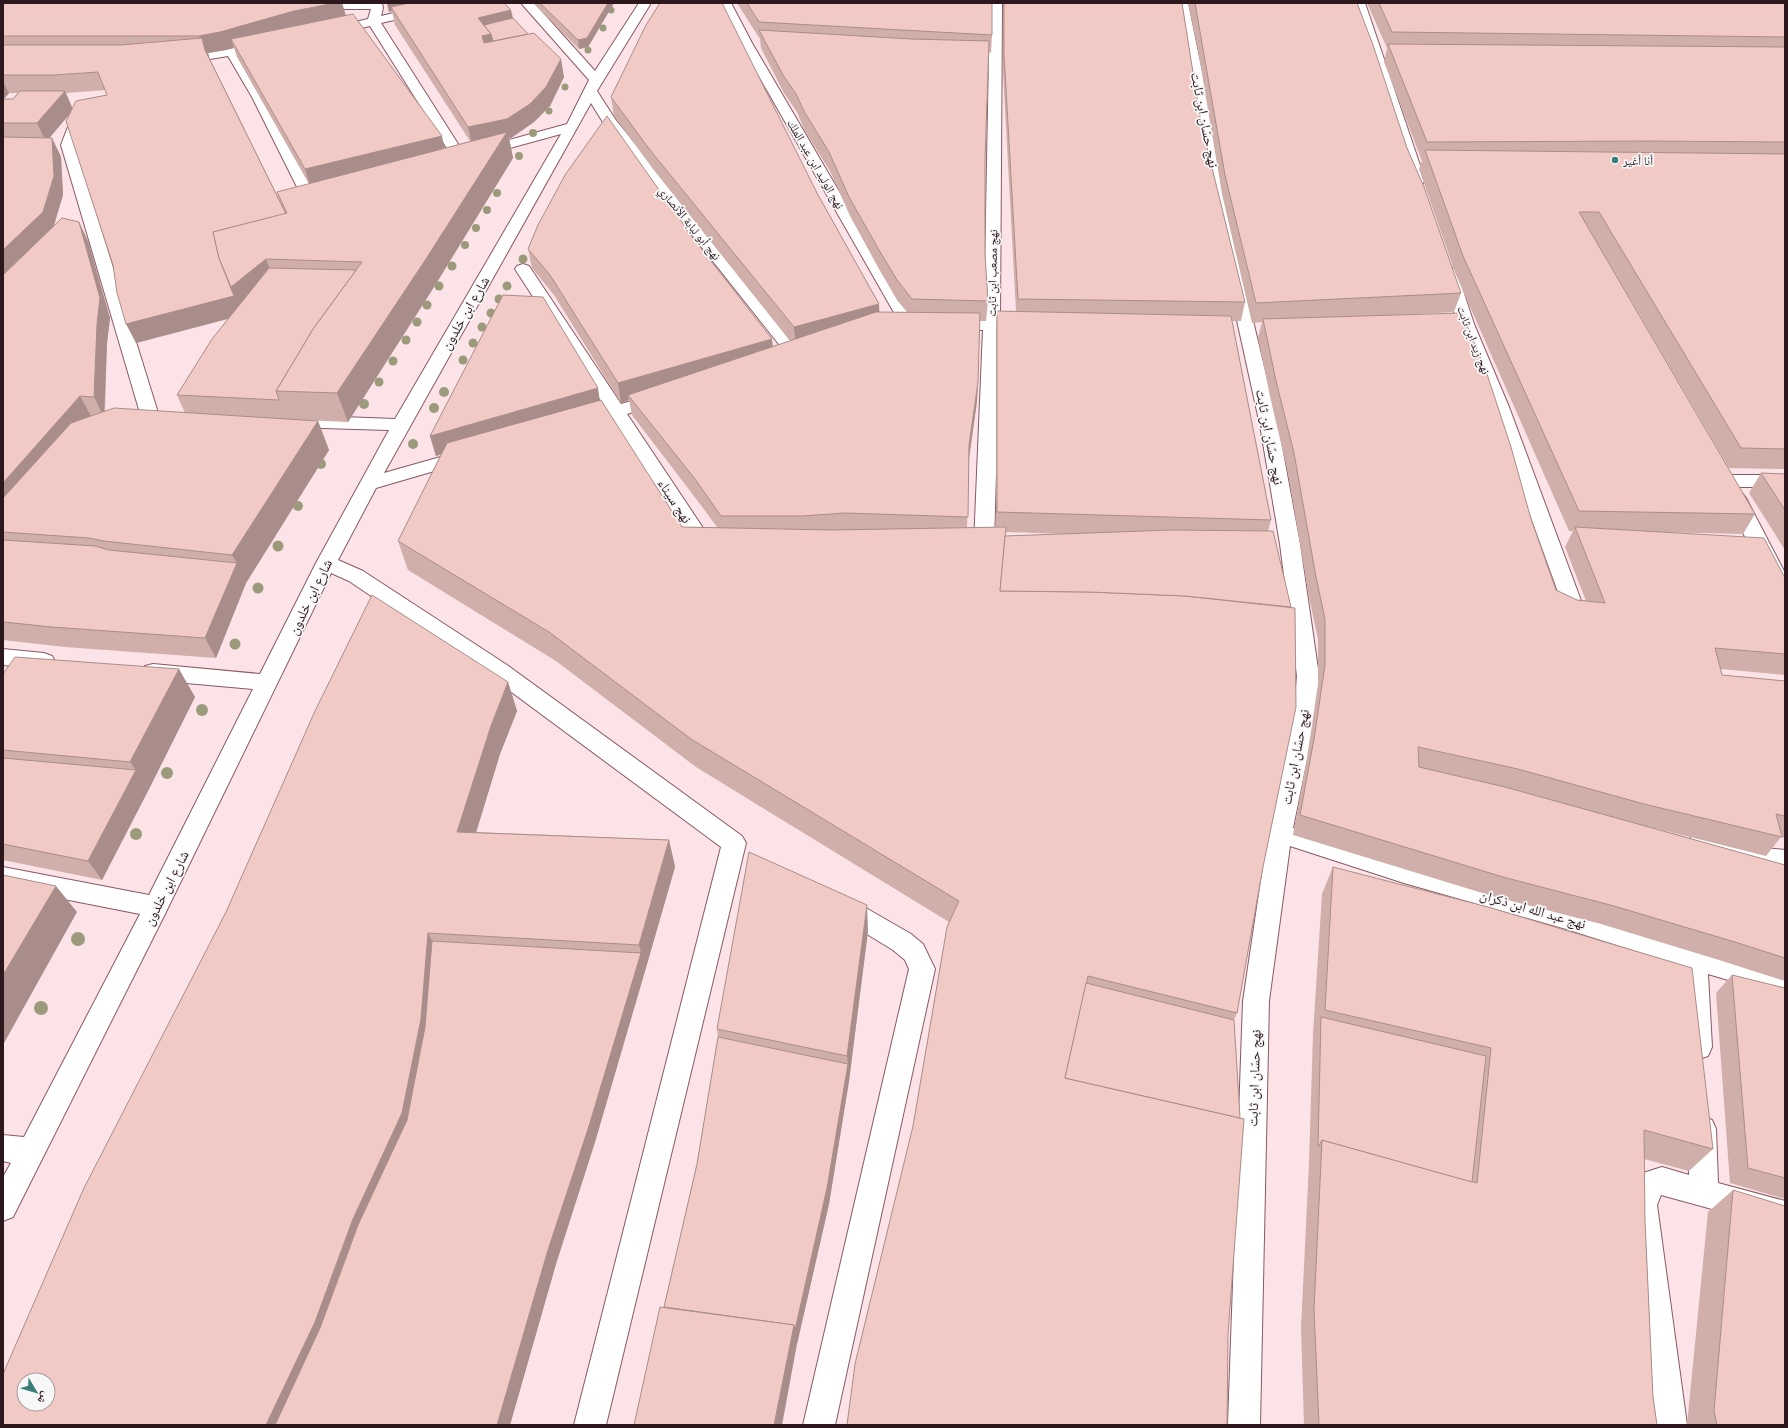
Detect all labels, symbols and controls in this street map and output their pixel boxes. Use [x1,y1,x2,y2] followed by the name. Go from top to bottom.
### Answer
[1186,71,1222,170] street label: نهج حسّان ابن ثابت
[784,117,847,212] street label: نهج الوليد ابن عبد الملك
[1622,154,1653,168] place label: أنا أغير
[1610,155,1620,165] marker: أنا أغير
[653,184,724,265] street label: نهج أبو لبابة الأنصاري
[985,229,1001,317] street label: نهج مصعب ابن ثابت
[438,273,494,354] street label: شارع ابن خلدون
[1454,304,1493,376] street label: نهج زيد ابن ثابت
[1251,388,1287,487] street label: نهج حسّان ابن ثابت
[653,476,695,527] street label: نهج سيناء
[285,557,337,638] street label: شارع ابن خلدون
[1278,708,1314,807] street label: نهج حسّان ابن ثابت
[140,848,194,929] street label: شارع ابن خلدون
[1478,886,1588,934] street label: نهج عبد الله ابن ذكران
[1244,1029,1266,1127] street label: نهج حسّان ابن ثابت
[16,1372,56,1412] north arrow
[34,1389,52,1407] text: ش

